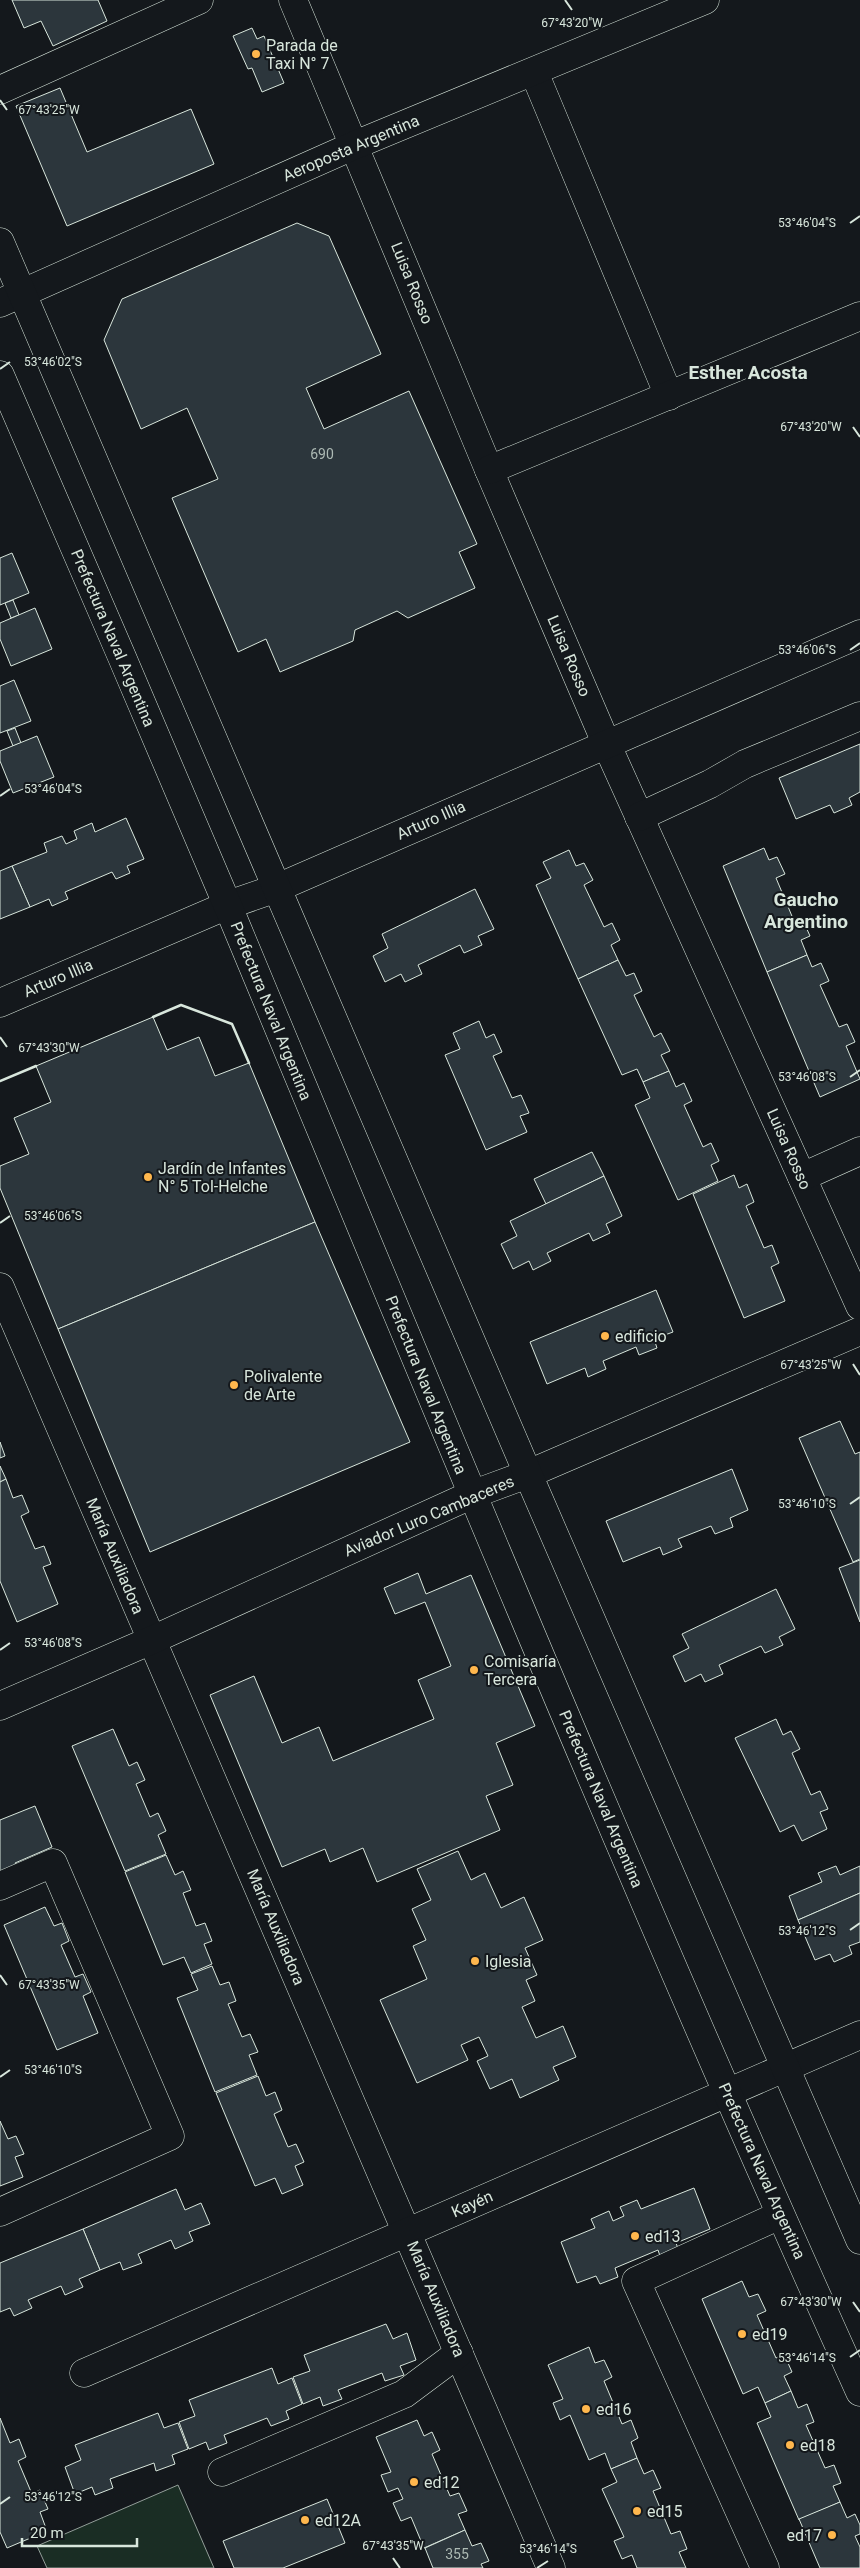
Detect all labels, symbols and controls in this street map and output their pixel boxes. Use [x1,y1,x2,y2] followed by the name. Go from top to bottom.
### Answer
[541,16,603,30] text: 67°43'20"W
[266,36,338,73] place label: Parada de Taxi N° 7
[250,48,262,60] marker: Parada de Taxi N° 7
[18,103,80,117] text: 67°43'25"W
[280,111,422,185] street label: Aeroposta Argentina
[778,216,836,230] text: 53°46'04"S
[387,239,437,327] street label: Luisa Rosso
[24,355,82,369] text: 53°46'02"S
[688,361,808,384] district label: Esther Acosta
[780,420,842,434] text: 67°43'20"W
[310,446,334,462] house number: 690
[67,546,159,730] street label: Prefectura Naval Argentina
[543,612,595,700] street label: Luisa Rosso
[778,643,836,657] text: 53°46'06"S
[24,782,82,796] text: 53°46'04"S
[394,796,468,844] street label: Arturo Illia
[764,888,848,933] district label: Gaucho Argentino
[226,919,316,1103] street label: Prefectura Naval Argentina
[21,955,95,1001] street label: Arturo Illia
[18,1041,80,1055] text: 67°43'30"W
[778,1070,836,1084] text: 53°46'08"S
[763,1106,815,1192] street label: Luisa Rosso
[158,1159,286,1196] place label: Jardín de Infantes N° 5 Tol-Helche
[142,1171,154,1183] marker: Jardín de Infantes N° 5 Tol-Helche
[24,1209,82,1223] text: 53°46'06"S
[381,1293,471,1477] street label: Prefectura Naval Argentina
[615,1327,667,1346] place label: edificio
[599,1330,611,1342] marker: edificio
[780,1358,842,1372] text: 67°43'25"W
[244,1367,322,1404] place label: Polivalente de Arte
[228,1379,240,1391] marker: Polivalente de Arte
[341,1471,517,1561] street label: Aviador Luro Cambaceres
[82,1495,148,1617] street label: María Auxiliadora
[778,1497,836,1511] text: 53°46'10"S
[24,1636,82,1650] text: 53°46'08"S
[484,1652,557,1689] place label: Comisaría Tercera
[468,1664,480,1676] marker: Comisaría Tercera
[555,1707,647,1891] street label: Prefectura Naval Argentina
[243,1866,309,1988] street label: María Auxiliadora
[778,1924,836,1938] text: 53°46'12"S
[485,1952,532,1971] place label: Iglesia
[469,1955,481,1967] marker: Iglesia
[18,1978,80,1992] text: 67°43'35"W
[24,2063,82,2077] text: 53°46'10"S
[715,2080,809,2262] street label: Prefectura Naval Argentina
[448,2186,496,2222] street label: Kayén
[645,2227,681,2246] place label: ed13
[629,2230,641,2242] marker: ed13
[403,2238,469,2360] street label: María Auxiliadora
[780,2295,842,2309] text: 67°43'30"W
[752,2325,788,2344] place label: ed19
[736,2328,748,2340] marker: ed19
[778,2351,836,2365] text: 53°46'14"S
[596,2400,632,2419] place label: ed16
[580,2403,592,2415] marker: ed16
[800,2436,836,2455] place label: ed18
[784,2439,796,2451] marker: ed18
[424,2473,460,2492] place label: ed12
[408,2476,420,2488] marker: ed12
[24,2490,82,2504] text: 53°46'12"S
[647,2502,683,2521] place label: ed15
[631,2505,643,2517] marker: ed15
[315,2511,361,2530] place label: ed12A
[299,2514,311,2526] marker: ed12A
[22,2516,138,2548] scale bar
[30,2524,64,2542] text: 20 m
[787,2526,822,2545] place label: ed17
[826,2529,838,2541] marker: ed17
[362,2539,424,2553] text: 67°43'35"W
[519,2542,577,2556] text: 53°46'14"S
[445,2546,469,2562] house number: 355

